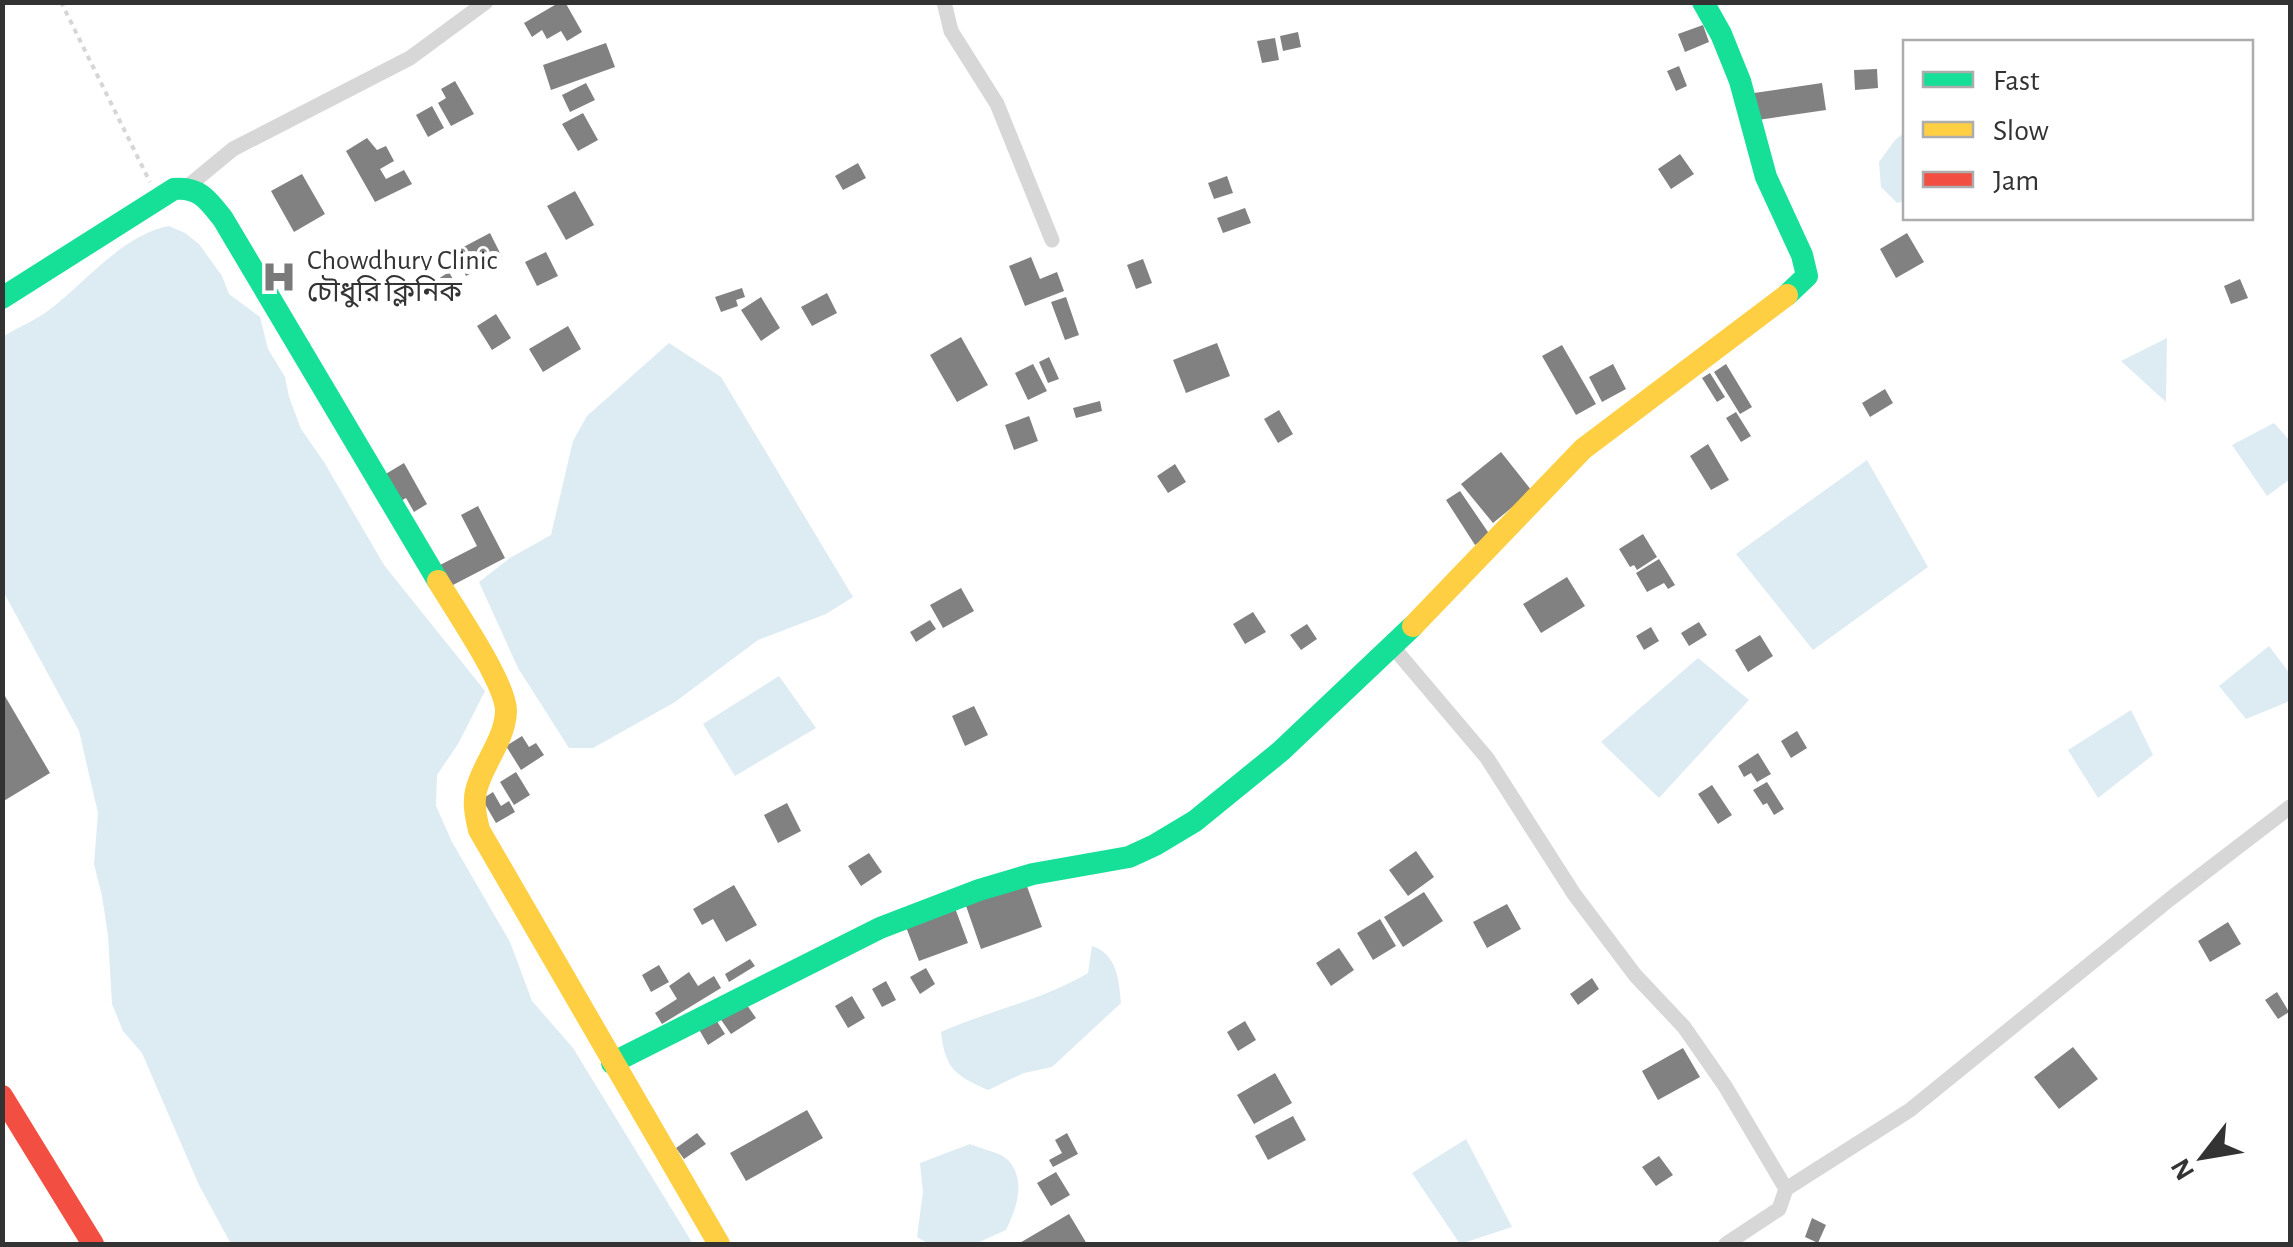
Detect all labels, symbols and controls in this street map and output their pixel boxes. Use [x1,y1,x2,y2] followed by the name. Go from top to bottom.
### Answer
[1903,40,2253,220] legend
[1993,66,2040,96] text: Fast
[1993,116,2049,146] text: Slow
[1993,166,2039,196] text: Jam
[307,247,497,308] place label: Chowdhury Clinic চৌধুরি ক্লিনিক
[260,258,298,296] hospital icon: Chowdhury Clinic চৌধুরি ক্লিনিক
[2153,1107,2253,1207] north arrow
[2166,1153,2200,1184] text: N

